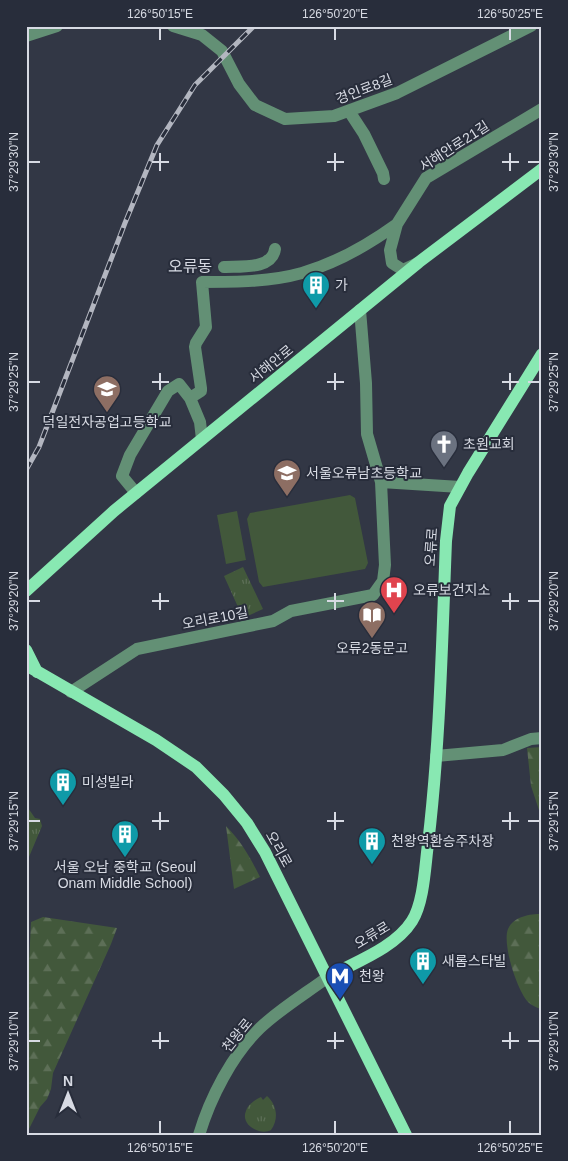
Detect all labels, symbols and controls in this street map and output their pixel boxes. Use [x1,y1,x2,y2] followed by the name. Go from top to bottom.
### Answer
[127,7,193,21] text: 126°50'15"E
[302,7,368,21] text: 126°50'20"E
[477,7,543,21] text: 126°50'25"E
[333,71,395,107] street label: 경인로8길
[416,118,492,174] street label: 서해안로21길
[7,132,21,192] text: 37°29'30"N
[547,132,561,192] text: 37°29'30"N
[168,258,212,275] district label: 오류동
[301,270,331,309] building icon: 가
[335,277,348,293] place label: 가
[246,341,296,386] street label: 서해안로
[7,352,21,412] text: 37°29'25"N
[547,352,561,412] text: 37°29'25"N
[92,374,122,413] school or university icon: 덕일전자공업고등학교
[43,414,172,430] place label: 덕일전자공업고등학교
[429,429,459,468] church icon: 초원교회
[463,436,515,452] place label: 초원교회
[272,458,302,497] school or university icon: 서울오류남초등학교
[306,465,422,481] place label: 서울오류남초등학교
[422,527,440,567] street label: 오류로
[7,571,21,631] text: 37°29'20"N
[547,571,561,631] text: 37°29'20"N
[379,575,409,614] hospital icon: 오류보건지소
[413,582,490,598] place label: 오류보건지소
[357,600,387,639] library icon: 오류2동문고
[181,604,249,632] street label: 오리로10길
[336,640,408,656] place label: 오류2동문고
[48,767,78,806] building icon: 미성빌라
[82,774,134,790] place label: 미성빌라
[7,791,21,851] text: 37°29'15"N
[547,791,561,851] text: 37°29'15"N
[110,819,140,858] building icon: 서울 오남 중학교 (Seoul Onam Middle School)
[357,826,387,865] building icon: 천왕역환승주차장
[263,828,295,870] street label: 오리로
[391,833,494,849] place label: 천왕역환승주차장
[54,859,196,891] place label: 서울 오남 중학교 (Seoul Onam Middle School)
[351,918,393,952] street label: 오류로
[408,946,438,985] building icon: 새롬스타빌
[442,953,506,969] place label: 새롬스타빌
[325,961,355,1000] metro station icon: 천왕
[359,968,385,984] place label: 천왕
[7,1011,21,1071] text: 37°29'10"N
[547,1011,561,1071] text: 37°29'10"N
[219,1015,255,1055] street label: 천왕로
[42,1068,92,1118] north arrow
[63,1073,73,1089] text: N
[127,1141,193,1155] text: 126°50'15"E
[302,1141,368,1155] text: 126°50'20"E
[477,1141,543,1155] text: 126°50'25"E

